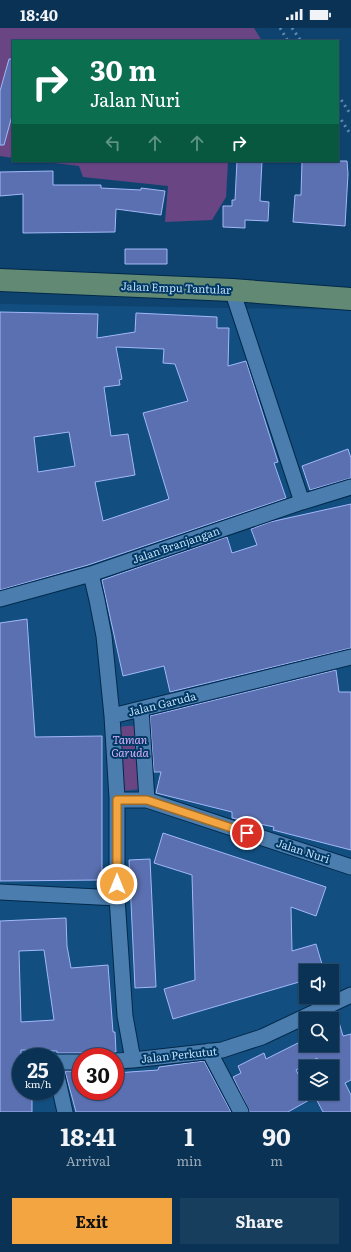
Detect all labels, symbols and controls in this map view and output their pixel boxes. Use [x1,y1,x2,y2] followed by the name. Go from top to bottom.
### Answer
[20,3,58,26] text: 18:40
[90,48,156,90] text: 30 m
[24,56,76,108] icon: right
[90,86,180,113] text: Jalan Nuri
[102,132,124,154] icon: left
[144,132,166,154] icon: ahead
[186,132,208,154] icon: ahead
[228,132,250,154] icon: right
[121,277,232,297] street label: Jalan Empu Tantular
[130,522,222,567] street label: Jalan Branjangan
[126,687,197,719] street label: Jalan Garuda
[111,731,149,760] park label: Taman Garuda
[230,816,264,850] pin
[236,822,258,844] icon: arrive
[275,834,332,866] street label: Jalan Nuri
[96,863,138,905] position arrow
[299,964,339,1100] map controls
[299,964,339,1004] button: sound
[299,1012,339,1052] button: search
[140,1042,218,1066] street label: Jalan Perkutut
[72,1048,124,1100] speed limit sign: 30
[27,1054,49,1084] text: 25
[299,1060,339,1100] button: layers
[25,1076,51,1091] text: km/h
[60,1118,116,1153] text: 18:41
[184,1118,194,1153] text: 1
[262,1118,291,1153] text: 90
[66,1151,110,1170] text: Arrival
[176,1151,202,1170] text: min
[270,1151,283,1170] text: m
[12,1198,172,1244] button: Exit
[180,1198,339,1244] button: Share

